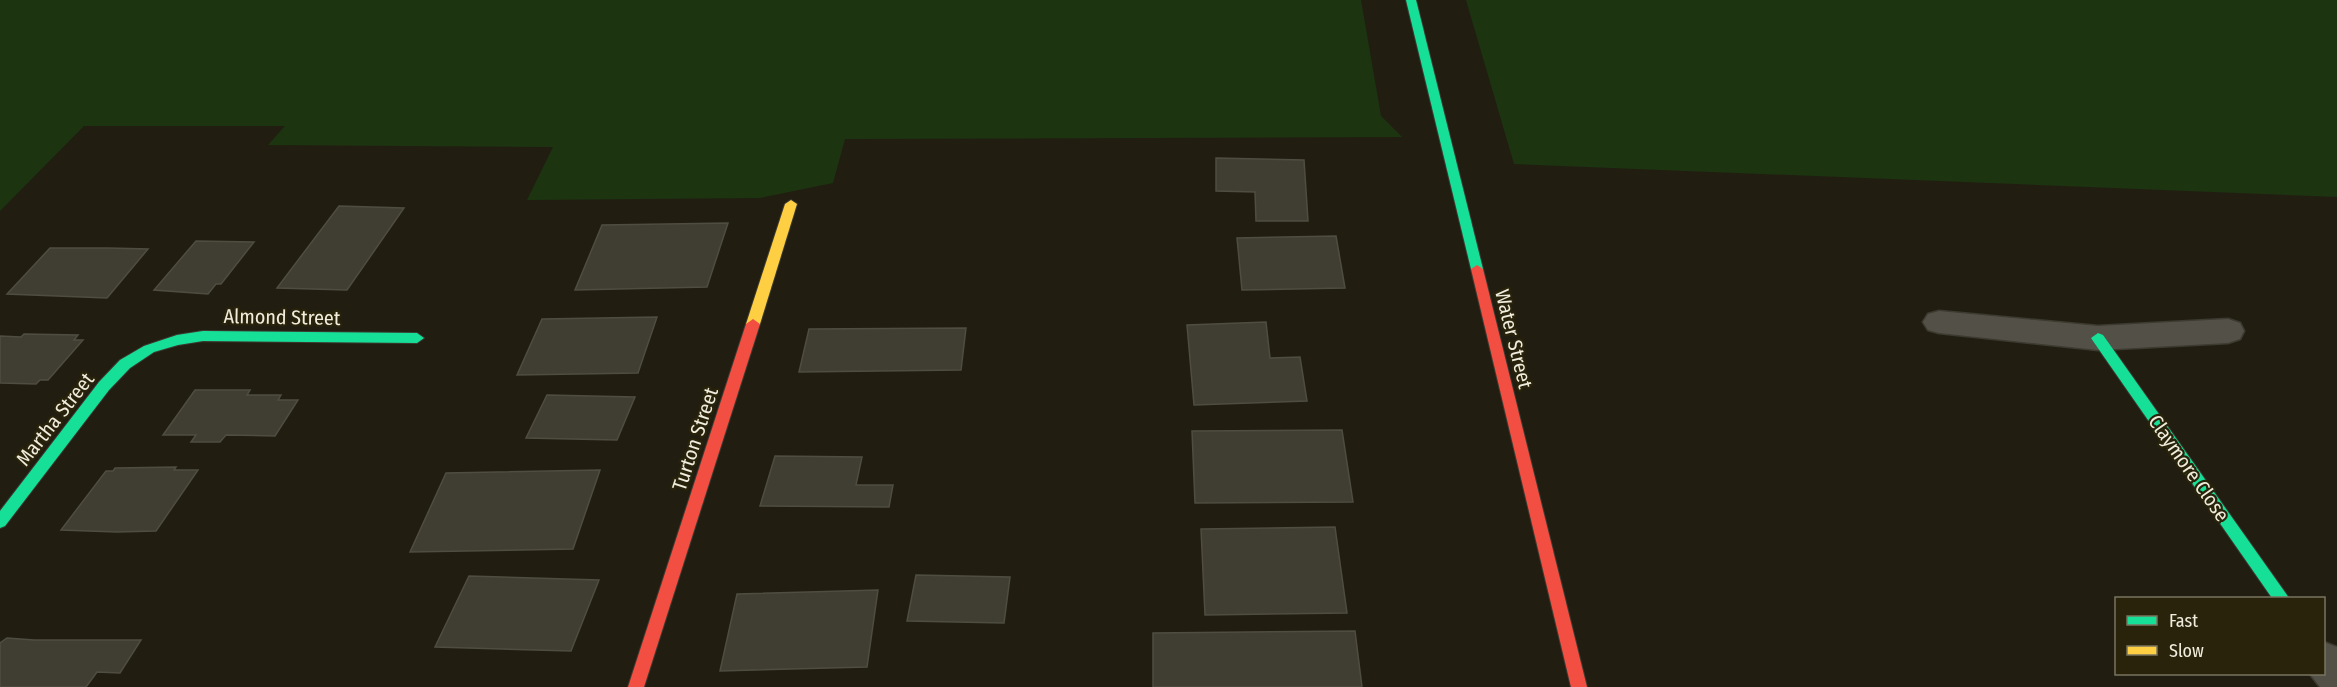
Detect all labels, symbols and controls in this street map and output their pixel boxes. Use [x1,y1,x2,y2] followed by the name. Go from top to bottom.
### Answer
[1490,287,1538,391] street label: Water Street
[223,304,341,330] street label: Almond Street
[11,367,99,470] street label: Martha Street
[667,384,723,494] street label: Turton Street
[2143,410,2235,526] street label: Claymore Close
[2115,597,2325,675] legend
[2169,610,2198,632] text: Fast
[2169,640,2204,662] text: Slow

